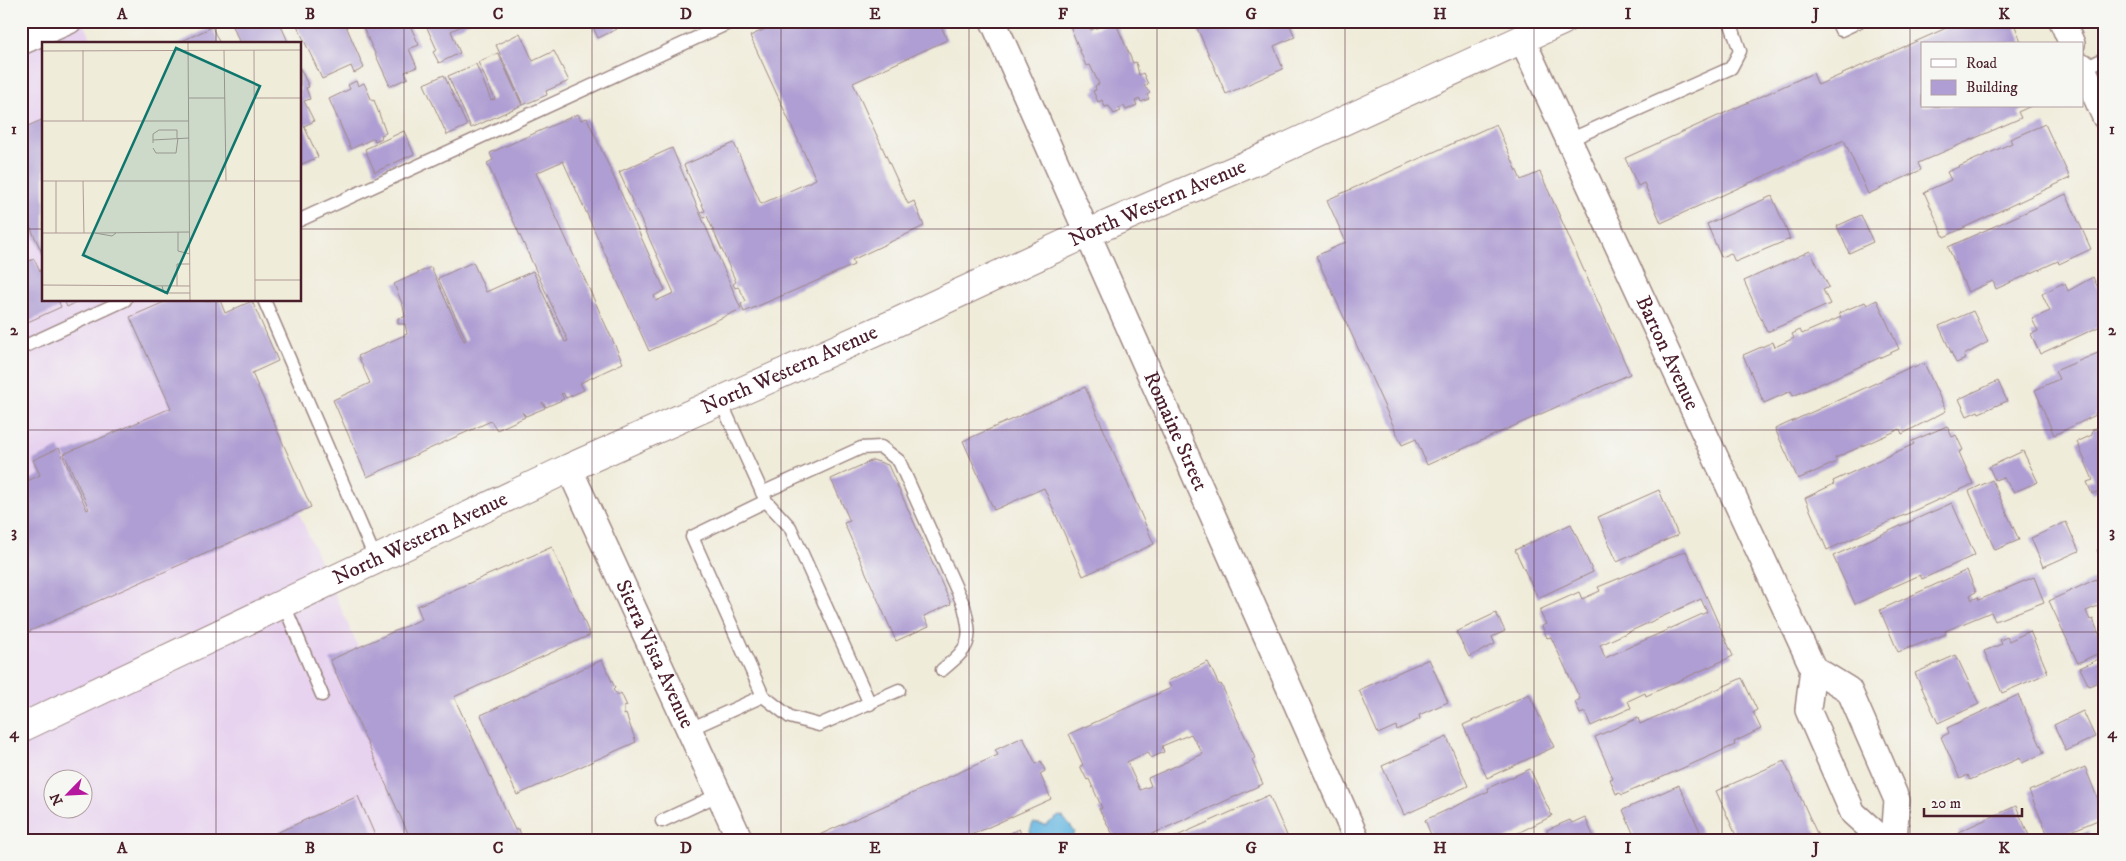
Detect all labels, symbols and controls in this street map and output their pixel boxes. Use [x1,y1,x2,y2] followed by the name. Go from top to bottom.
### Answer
[116,4,128,24] text: A
[305,4,315,24] text: B
[493,4,503,24] text: C
[680,4,692,24] text: D
[869,4,881,24] text: E
[1058,4,1068,24] text: F
[1245,4,1257,24] text: G
[1433,4,1447,24] text: H
[1625,4,1632,24] text: I
[1811,4,1820,24] text: J
[1998,4,2010,24] text: K
[42,42,301,301] inset map
[1921,42,2084,108] legend
[1966,54,1998,73] text: Road
[1966,78,2018,97] text: Building
[11,119,17,139] text: 1
[2109,119,2115,139] text: 1
[1065,154,1250,253] street label: North Western Avenue
[1630,292,1705,415] street label: Barton Avenue
[697,319,882,420] street label: North Western Avenue
[10,320,19,340] text: 2
[2108,320,2117,340] text: 2
[1137,368,1213,495] street label: Romaine Street
[329,486,512,591] street label: North Western Avenue
[11,522,17,542] text: 3
[2109,522,2115,542] text: 3
[609,576,700,733] street label: Sierra Vista Avenue
[8,723,19,743] text: 4
[2106,723,2117,743] text: 4
[42,768,92,818] north arrow
[1924,786,2021,818] scale bar
[46,790,68,808] text: N
[1931,794,1961,813] text: 20 m
[116,838,128,858] text: A
[305,838,315,858] text: B
[493,838,503,858] text: C
[680,838,692,858] text: D
[869,838,881,858] text: E
[1058,838,1068,858] text: F
[1245,838,1257,858] text: G
[1433,838,1447,858] text: H
[1625,838,1632,858] text: I
[1811,838,1820,858] text: J
[1998,838,2010,858] text: K

